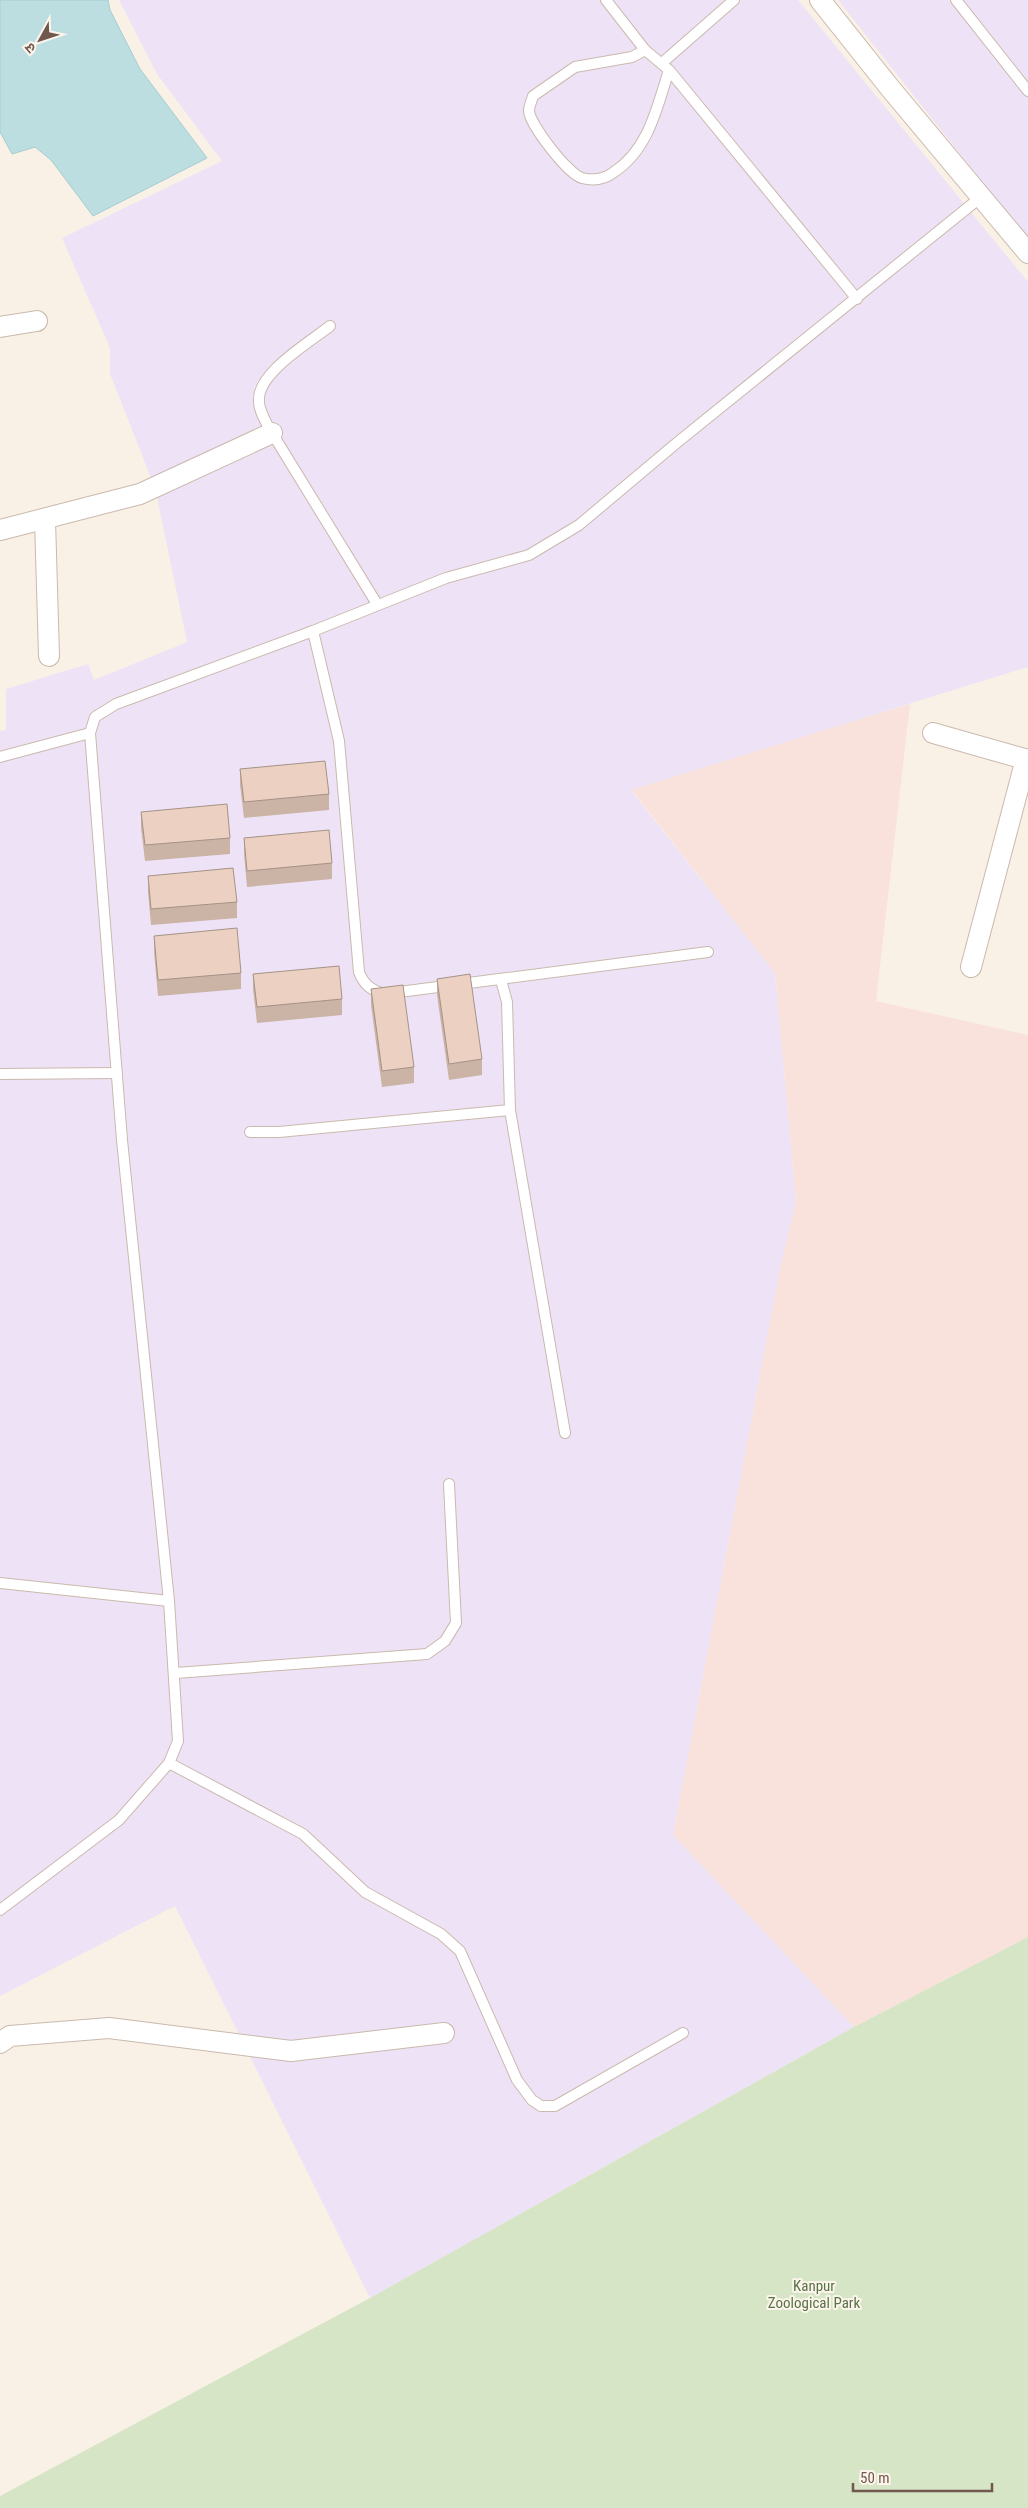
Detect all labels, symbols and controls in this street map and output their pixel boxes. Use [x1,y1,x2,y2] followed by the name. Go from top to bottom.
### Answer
[15,15,65,65] north arrow
[21,39,39,57] text: उ
[768,2277,860,2312] park label: Kanpur Zoological Park
[853,2460,992,2492] scale bar
[860,2469,890,2487] text: 50 m

